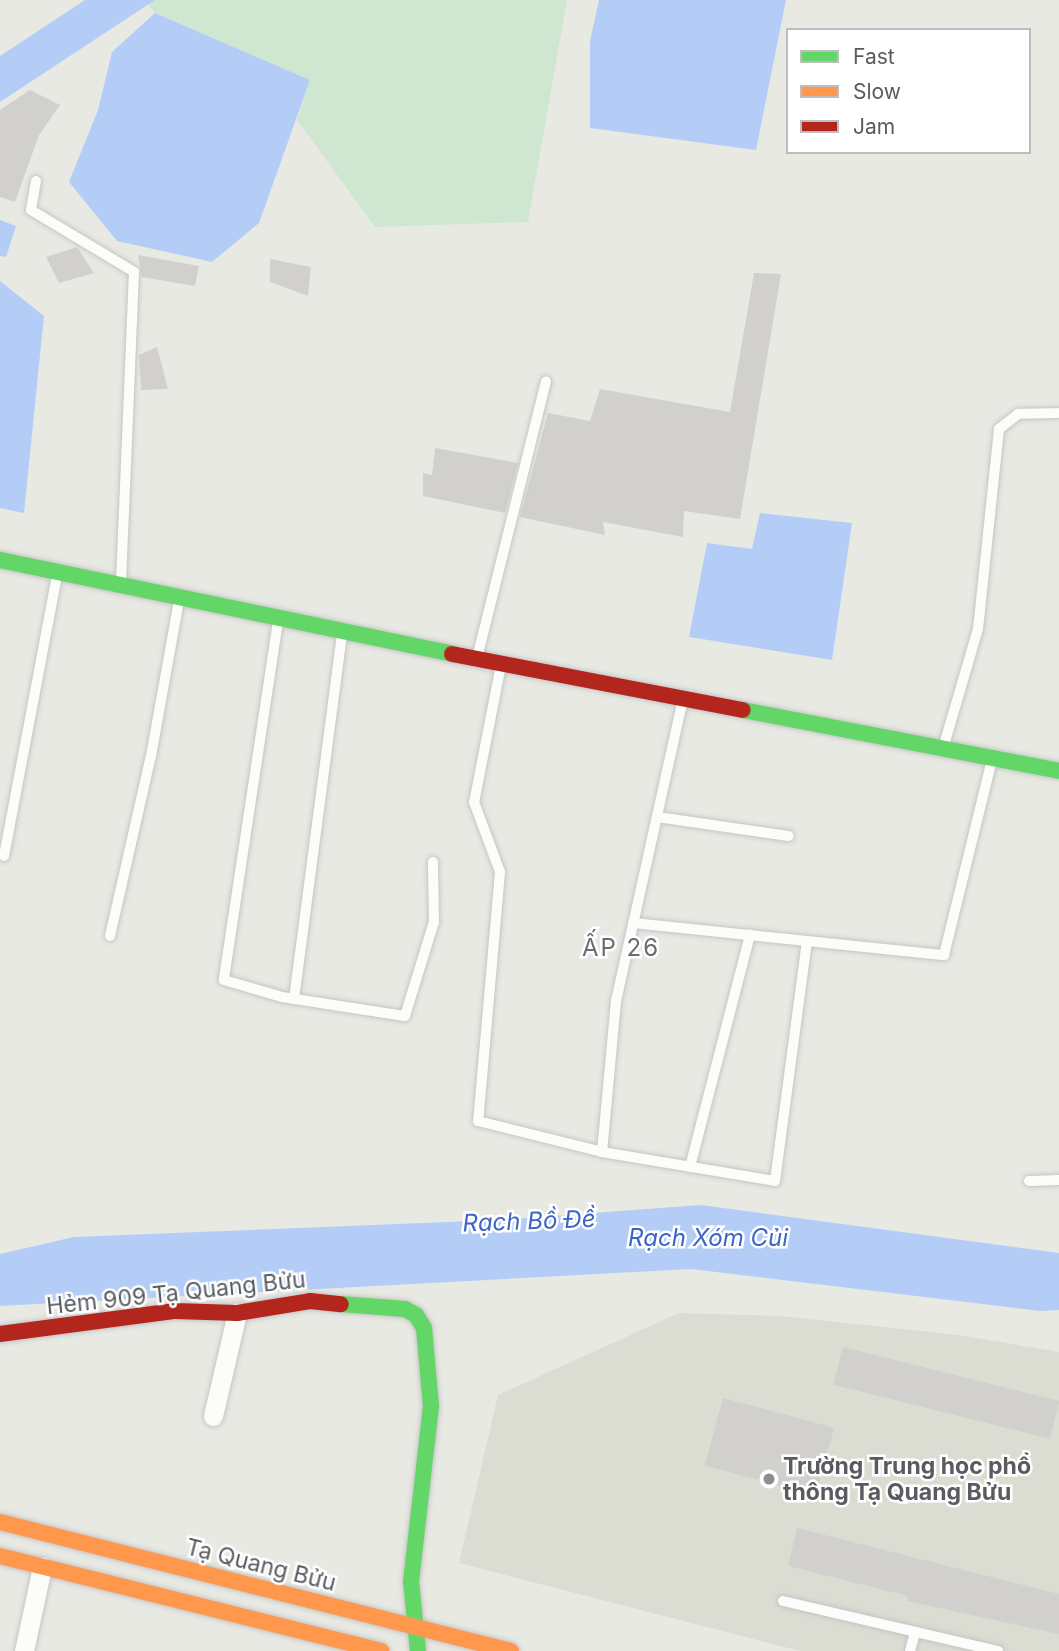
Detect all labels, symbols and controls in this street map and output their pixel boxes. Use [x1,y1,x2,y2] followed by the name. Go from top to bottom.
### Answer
[786,28,1031,154] legend
[853,44,895,69] text: Fast
[853,79,901,104] text: Slow
[853,114,895,139] text: Jam
[583,934,659,962] district label: ẤP 26
[462,1204,596,1238] water label: Rạch Bồ Đề
[628,1224,788,1252] water label: Rạch Xóm Củi
[45,1266,307,1320] street label: Hẻm 909 Tạ Quang Bửu
[783,1452,1031,1506] place label: Trường Trung học phổ thông Tạ Quang Bửu
[761,1471,777,1487] marker: Trường Trung học phổ thông Tạ Quang Bửu
[183,1533,339,1597] street label: Tạ Quang Bửu

